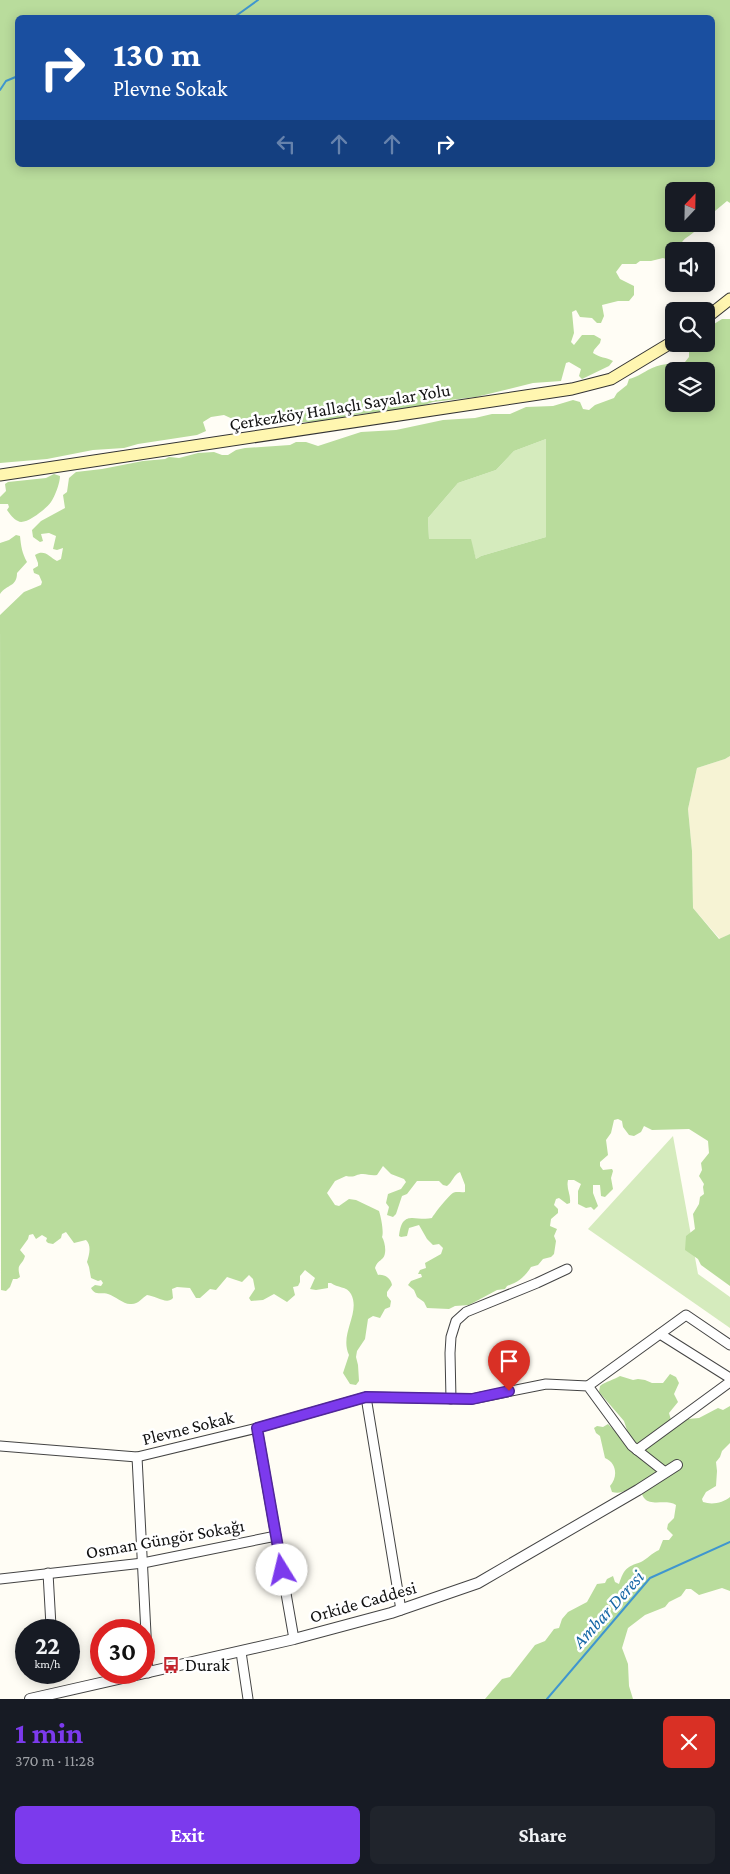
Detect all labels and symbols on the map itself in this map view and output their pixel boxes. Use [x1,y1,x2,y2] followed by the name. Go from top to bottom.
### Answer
[665,182,715,232] north arrow
[228,380,452,434] street label: Çerkezköy Hallaçlı Sayalar Yolu
[488,1340,530,1391] pin
[140,1407,236,1449] street label: Plevne Sokak
[84,1515,246,1563] street label: Osman Güngör Sokağı
[255,1543,307,1595] position arrow
[567,1565,649,1653] water label: Ambar Deresi
[307,1577,419,1627] street label: Orkide Caddesi
[90,1619,155,1684] speed limit sign: 30
[161,1655,181,1675] bus stop icon: Durak
[185,1655,230,1675] place label: Durak

